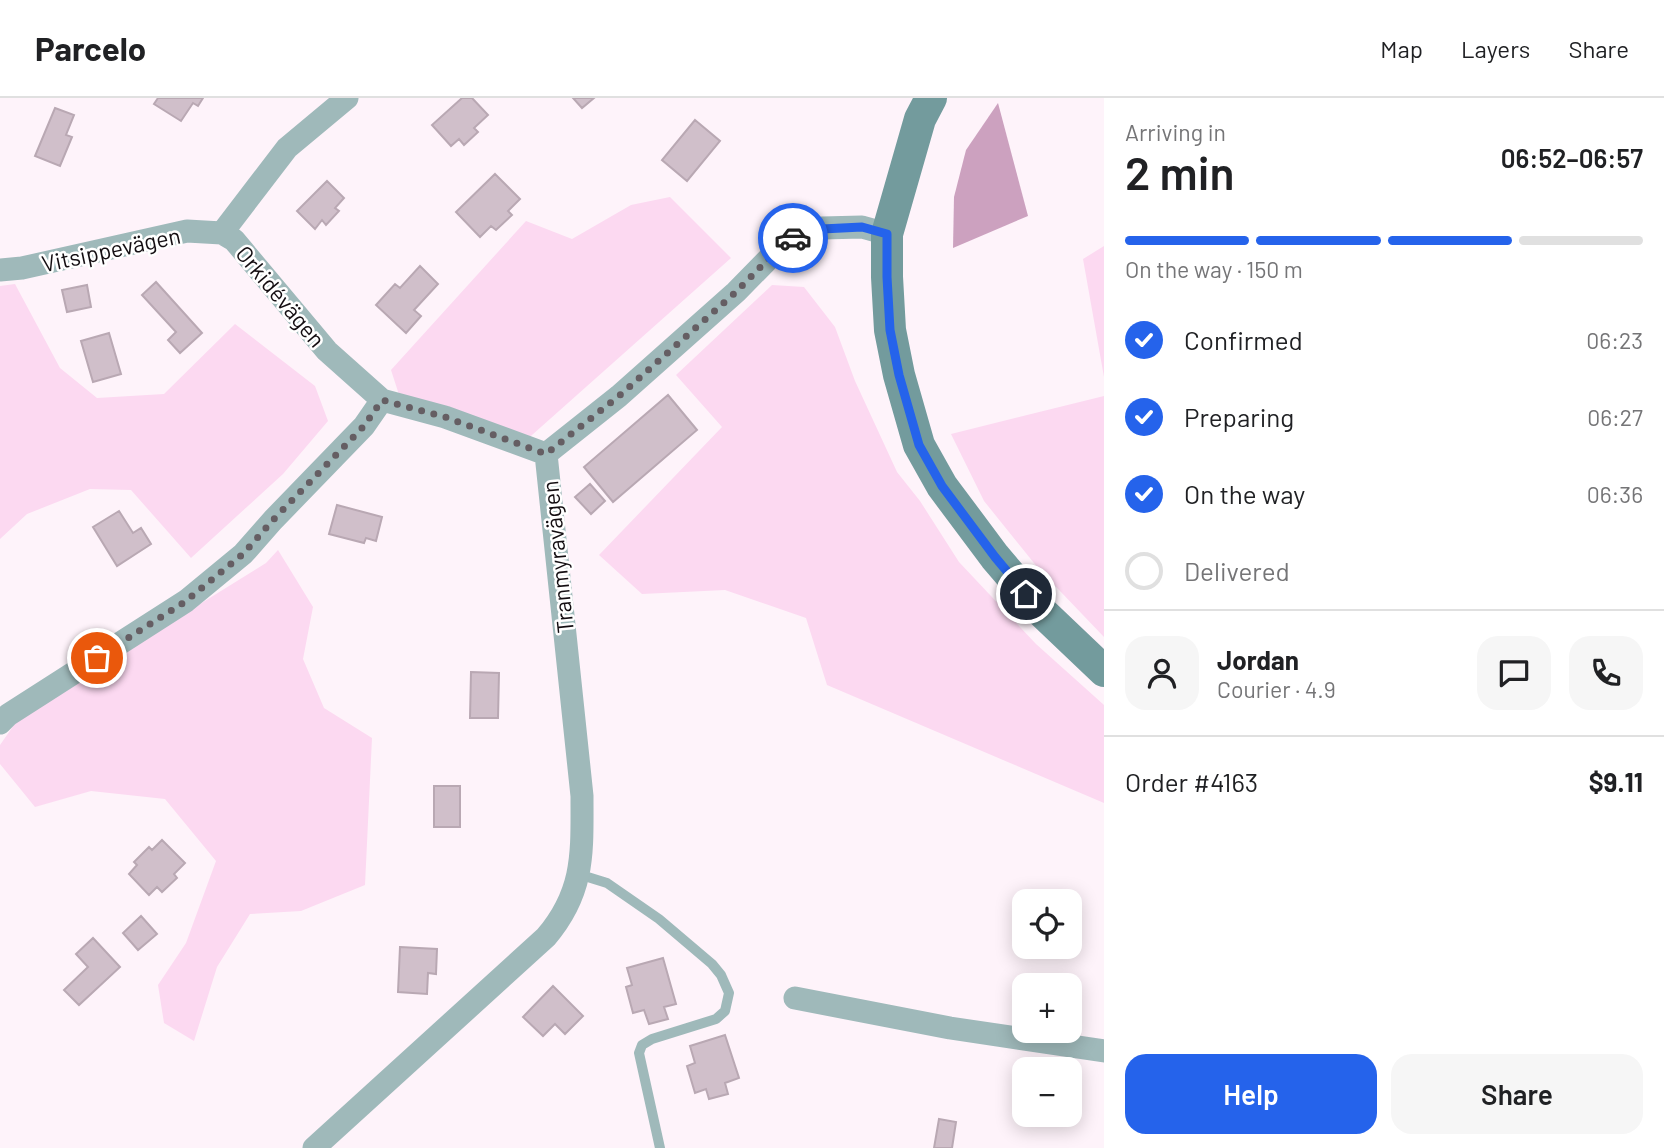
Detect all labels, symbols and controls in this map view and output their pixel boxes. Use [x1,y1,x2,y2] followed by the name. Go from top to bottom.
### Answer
[35,28,146,68] text: Parcelo
[1380,34,1423,63] text: Map
[1461,34,1530,63] text: Layers
[1568,34,1629,63] text: Share
[1125,118,1226,146] text: Arriving in
[1501,142,1643,173] text: 06:52–06:57
[1125,144,1234,199] text: 2 min
[758,203,828,273] courier
[774,219,812,257] icon: car
[39,221,183,277] street label: Vitsippevägen
[230,240,332,352] street label: Orkidévägen
[1125,255,1303,283] text: On the way · 150 m
[1125,321,1163,359] icon: check
[1184,324,1303,355] text: Confirmed
[1586,326,1643,354] text: 06:23
[1125,398,1163,436] icon: check
[1184,401,1294,432] text: Preparing
[1587,403,1643,431] text: 06:27
[1125,475,1163,513] icon: check
[1184,478,1305,509] text: On the way
[535,479,579,635] street label: Tranmyravägen
[1587,480,1643,508] text: 06:36
[1184,555,1290,586] text: Delivered
[996,564,1056,624] pin
[1007,575,1045,613] icon: home
[67,628,127,688] pin
[1125,636,1199,710] button: person
[1477,636,1551,710] button: chat
[1569,636,1643,710] button: phone
[78,639,116,677] icon: bag
[1217,644,1299,675] text: Jordan
[1217,675,1336,703] text: Courier · 4.9
[1125,766,1258,797] text: Order #4163
[1589,766,1643,797] text: $9.11
[1012,889,1082,1127] map controls
[1012,889,1082,959] button: locate
[1012,973,1082,1043] button: +
[1125,1054,1377,1134] button: Help
[1391,1054,1643,1134] button: Share
[1012,1057,1082,1127] button: −

